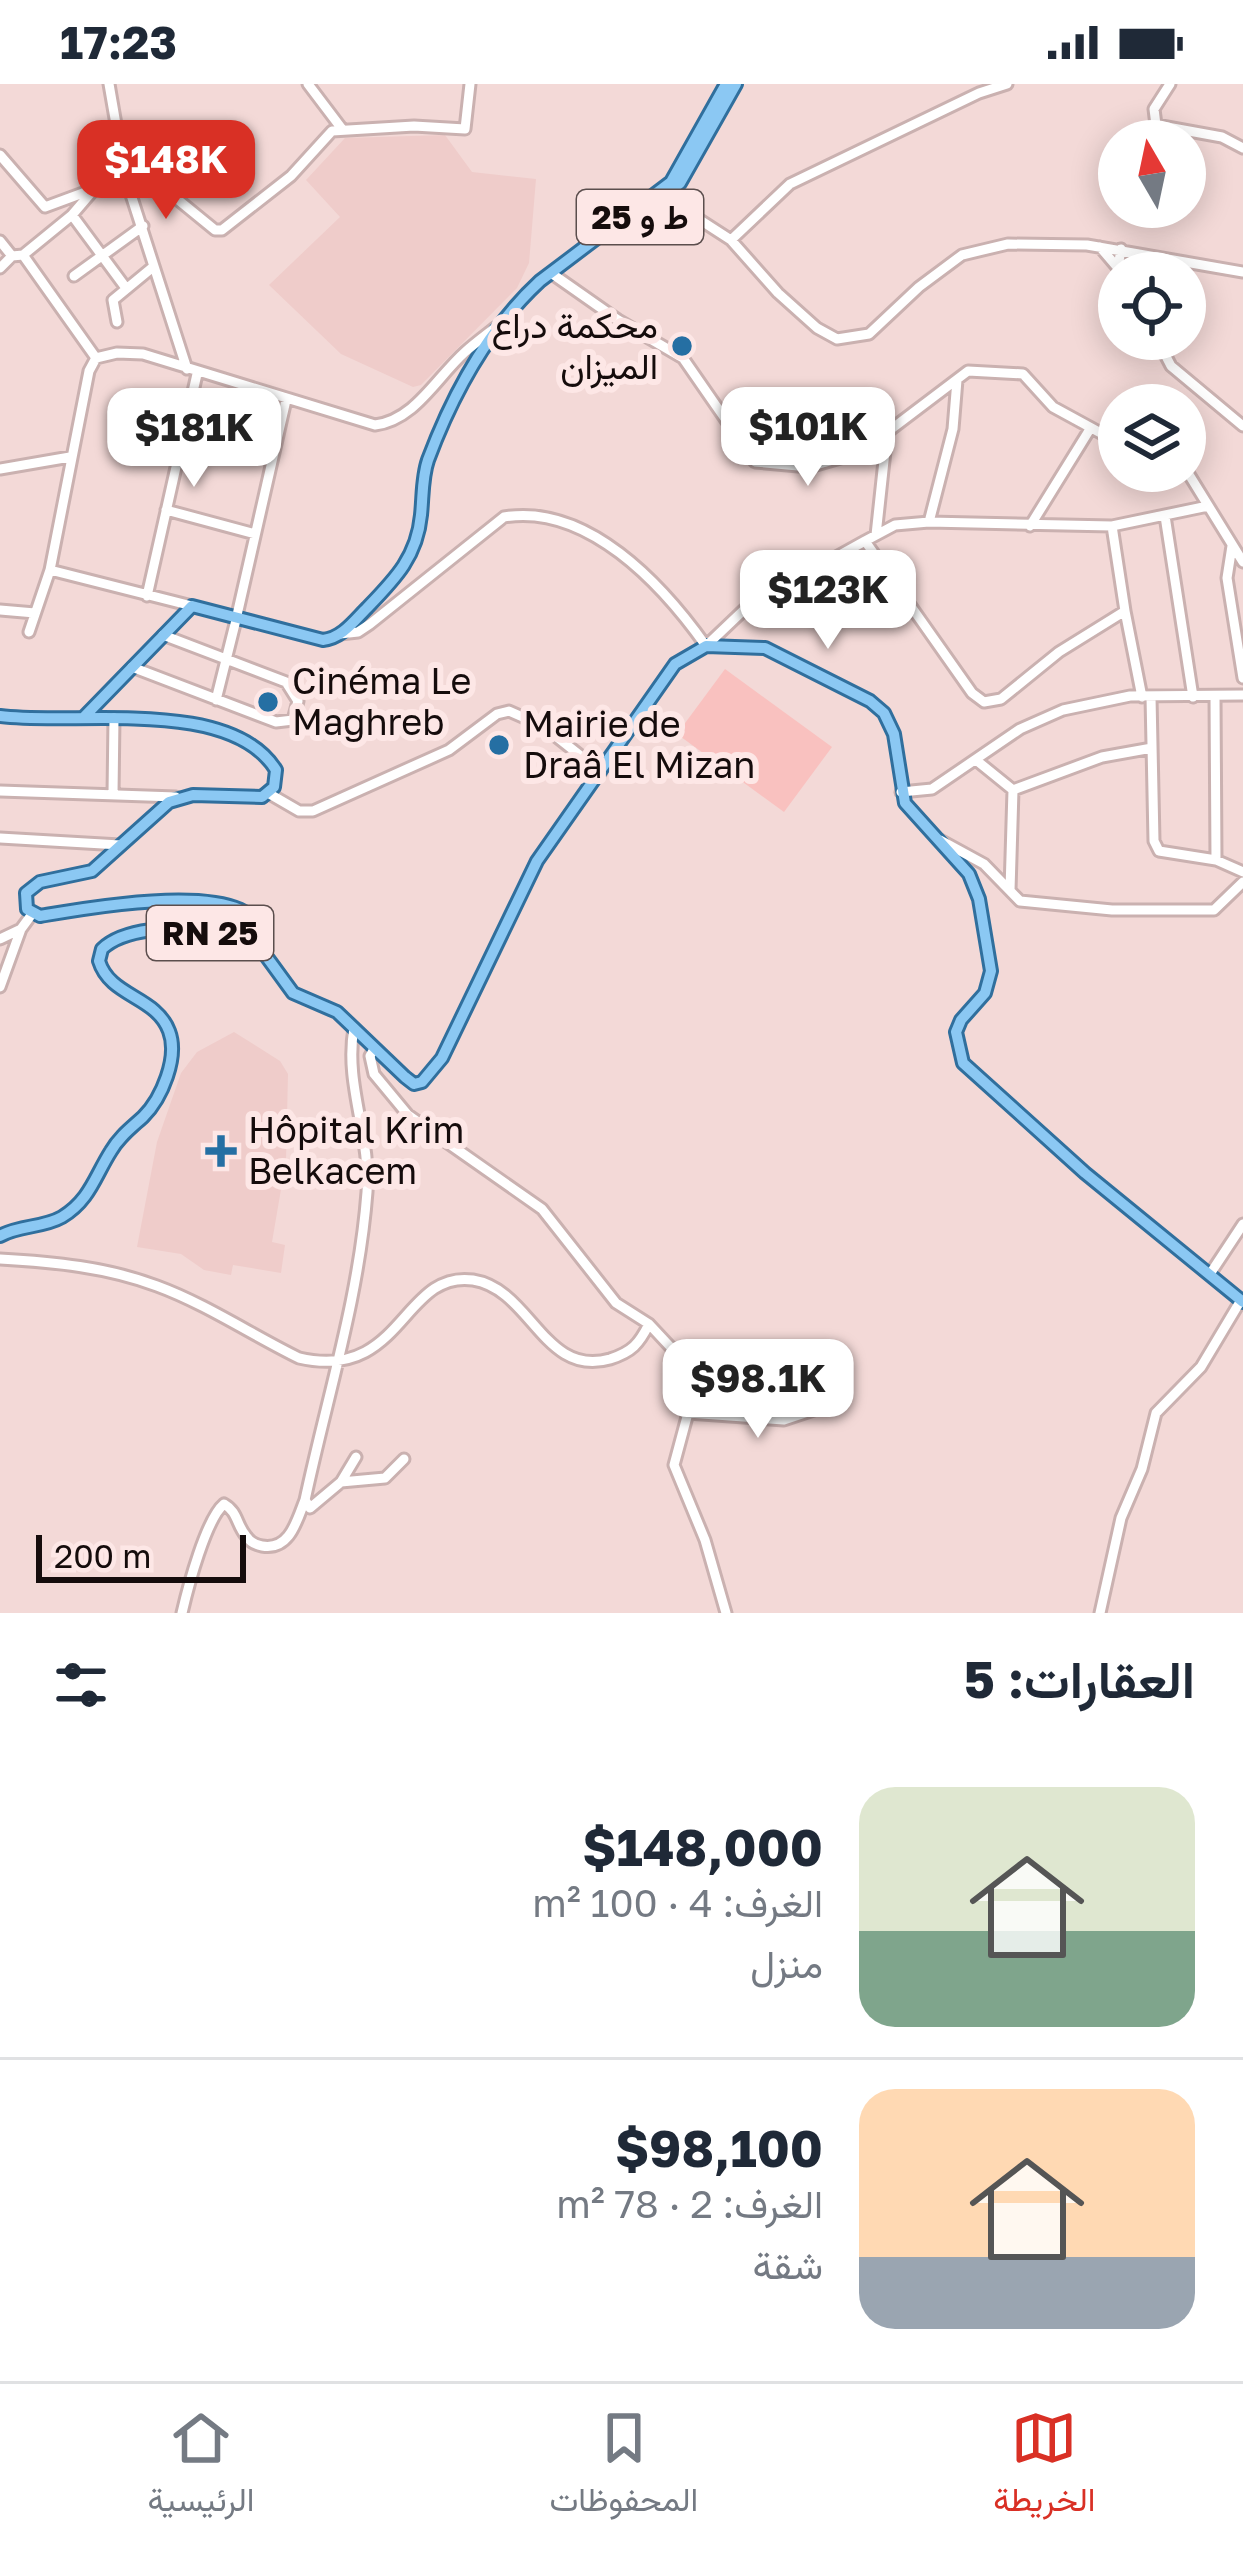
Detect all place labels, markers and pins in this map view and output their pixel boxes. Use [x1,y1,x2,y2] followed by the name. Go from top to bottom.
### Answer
[82,120,250,222] pin: $148K
[492,303,658,389] place label: محكمة دراع الميزان
[669,333,695,359] marker: محكمة دراع الميزان
[724,387,892,489] pin: $101K
[110,388,278,490] pin: $181K
[744,550,912,652] pin: $123K
[292,659,471,743] place label: Cinéma Le Maghreb
[255,689,281,715] marker: Cinéma Le Maghreb
[523,702,756,786] place label: Mairie de Draâ El Mizan
[486,732,512,758] marker: Mairie de Draâ El Mizan
[248,1108,464,1192] place label: Hôpital Krim Belkacem
[205,1135,237,1167] marker: Hôpital Krim Belkacem
[660,1339,856,1441] pin: $98.1K

